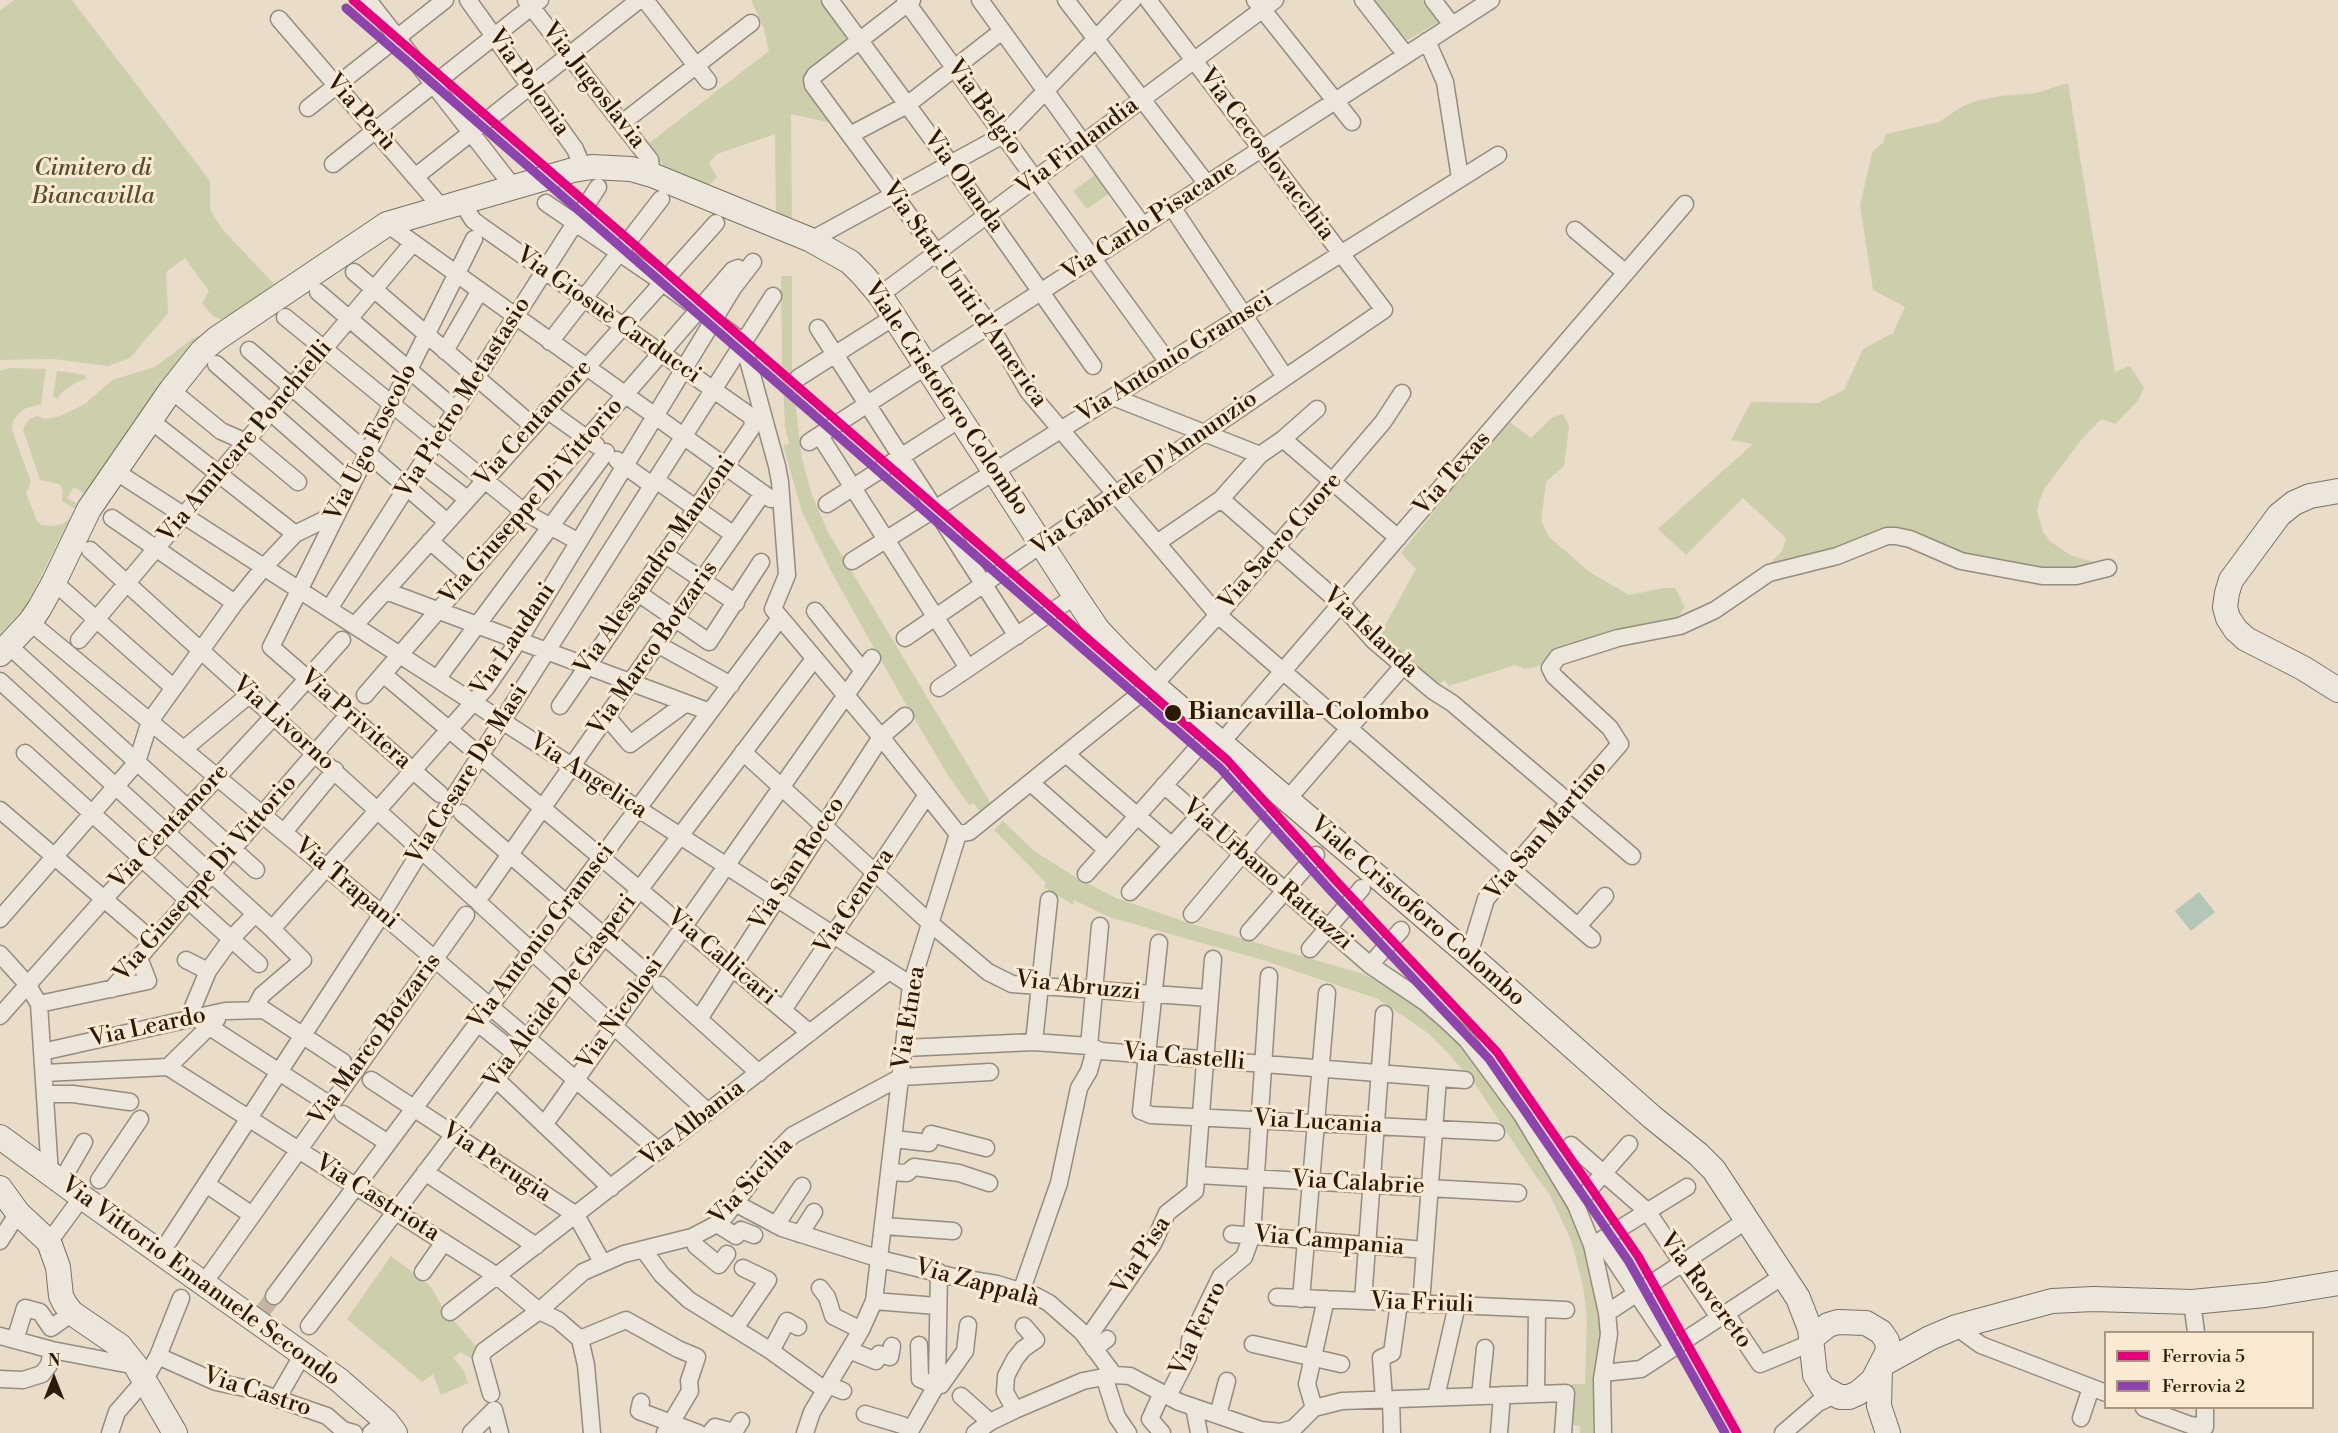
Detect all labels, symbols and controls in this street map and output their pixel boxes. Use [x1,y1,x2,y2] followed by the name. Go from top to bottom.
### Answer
[535,17,651,155] street label: Via Jugoslavia
[481,24,575,142] street label: Via Polonia
[940,55,1028,161] street label: Via Belgio
[1192,63,1340,247] street label: Via Cecoslovacchia
[319,69,401,157] street label: Via Perù
[1011,92,1145,202] street label: Via Finlandia
[916,125,1010,239] street label: Via Olanda
[1057,154,1243,288] street label: Via Carlo Pisacane
[31,155,155,211] park label: Cimitero di Biancavilla
[875,177,1053,413] street label: Via Stati Uniti d'America
[510,241,706,391] street label: Via Giosuè Carducci
[857,276,1035,522] street label: Viale Cristoforo Colombo
[1072,286,1278,430] street label: Via Antonio Gramsci
[390,292,538,504] street label: Via Pietro Metastasio
[153,335,339,549] street label: Via Amilcare Ponchielli
[469,354,599,494] street label: Via Centamore
[320,359,424,527] street label: Via Ugo Foscolo
[1026,385,1264,563] street label: Via Gabriele D'Annunzio
[434,393,630,611] street label: Via Giuseppe Di Vittorio
[1408,426,1498,522] street label: Via Texas
[569,451,743,681] street label: Via Alessandro Manzoni
[1213,467,1349,617] street label: Via Sacro Cuore
[583,556,725,742] street label: Via Marco Botzaris
[466,578,562,702] street label: Via Laudani
[1316,582,1424,684] street label: Via Islanda
[293,664,417,776] street label: Via Privitera
[226,670,340,778] street label: Via Livorno
[401,680,535,870] street label: Via Cesare De Masi
[1188,699,1429,727] place label: Biancavilla-Colombo
[1163,703,1183,723] marker: Biancavilla-Colombo
[523,728,653,826] street label: Via Angelica
[1480,755,1614,907] street label: Via San Martino
[104,758,236,896] street label: Via Centamore
[108,770,304,988] street label: Via Giuseppe Di Vittorio
[744,792,852,936] street label: Via San Rocco
[1176,793,1358,957] street label: Via Urbano Rattazzi
[1303,811,1531,1013] street label: Viale Cristoforo Colombo
[288,832,404,936] street label: Via Trapani
[463,838,621,1036] street label: Via Antonio Gramsci
[809,843,901,961] street label: Via Genova
[479,889,643,1095] street label: Via Alcide De Gasperi
[660,904,782,1012] street label: Via Callicari
[304,948,448,1132] street label: Via Marco Botzaris
[572,952,670,1076] street label: Via Nicolosi
[888,964,932,1072] street label: Via Etnea
[1014,966,1142,1008] street label: Via Abruzzi
[87,1002,209,1054] street label: Via Leardo
[1122,1038,1246,1078] street label: Via Castelli
[635,1074,751,1174] street label: Via Albania
[1253,1105,1383,1141] street label: Via Lucania
[436,1117,556,1209] street label: Via Perugia
[704,1132,800,1232] street label: Via Sicilia
[309,1149,445,1249] street label: Via Castriota
[1291,1166,1425,1202] street label: Via Calabrie
[55,1171,345,1393] street label: Via Vittorio Emanuele Secondo
[1106,1211,1178,1301] street label: Via Pisa
[1253,1221,1405,1263] street label: Via Campania
[1652,1227,1758,1355] street label: Via Rovereto
[912,1254,1042,1314] street label: Via Zappalà
[1165,1277,1233,1381] street label: Via Ferro
[1370,1288,1474,1320] street label: Via Friuli
[2104,1331,2314,1409] legend
[2162,1345,2245,1368] text: Ferrovia 5
[24,1349,84,1409] north arrow
[48,1351,60,1371] text: N
[199,1362,315,1424] street label: Via Castro
[2162,1375,2245,1398] text: Ferrovia 2

